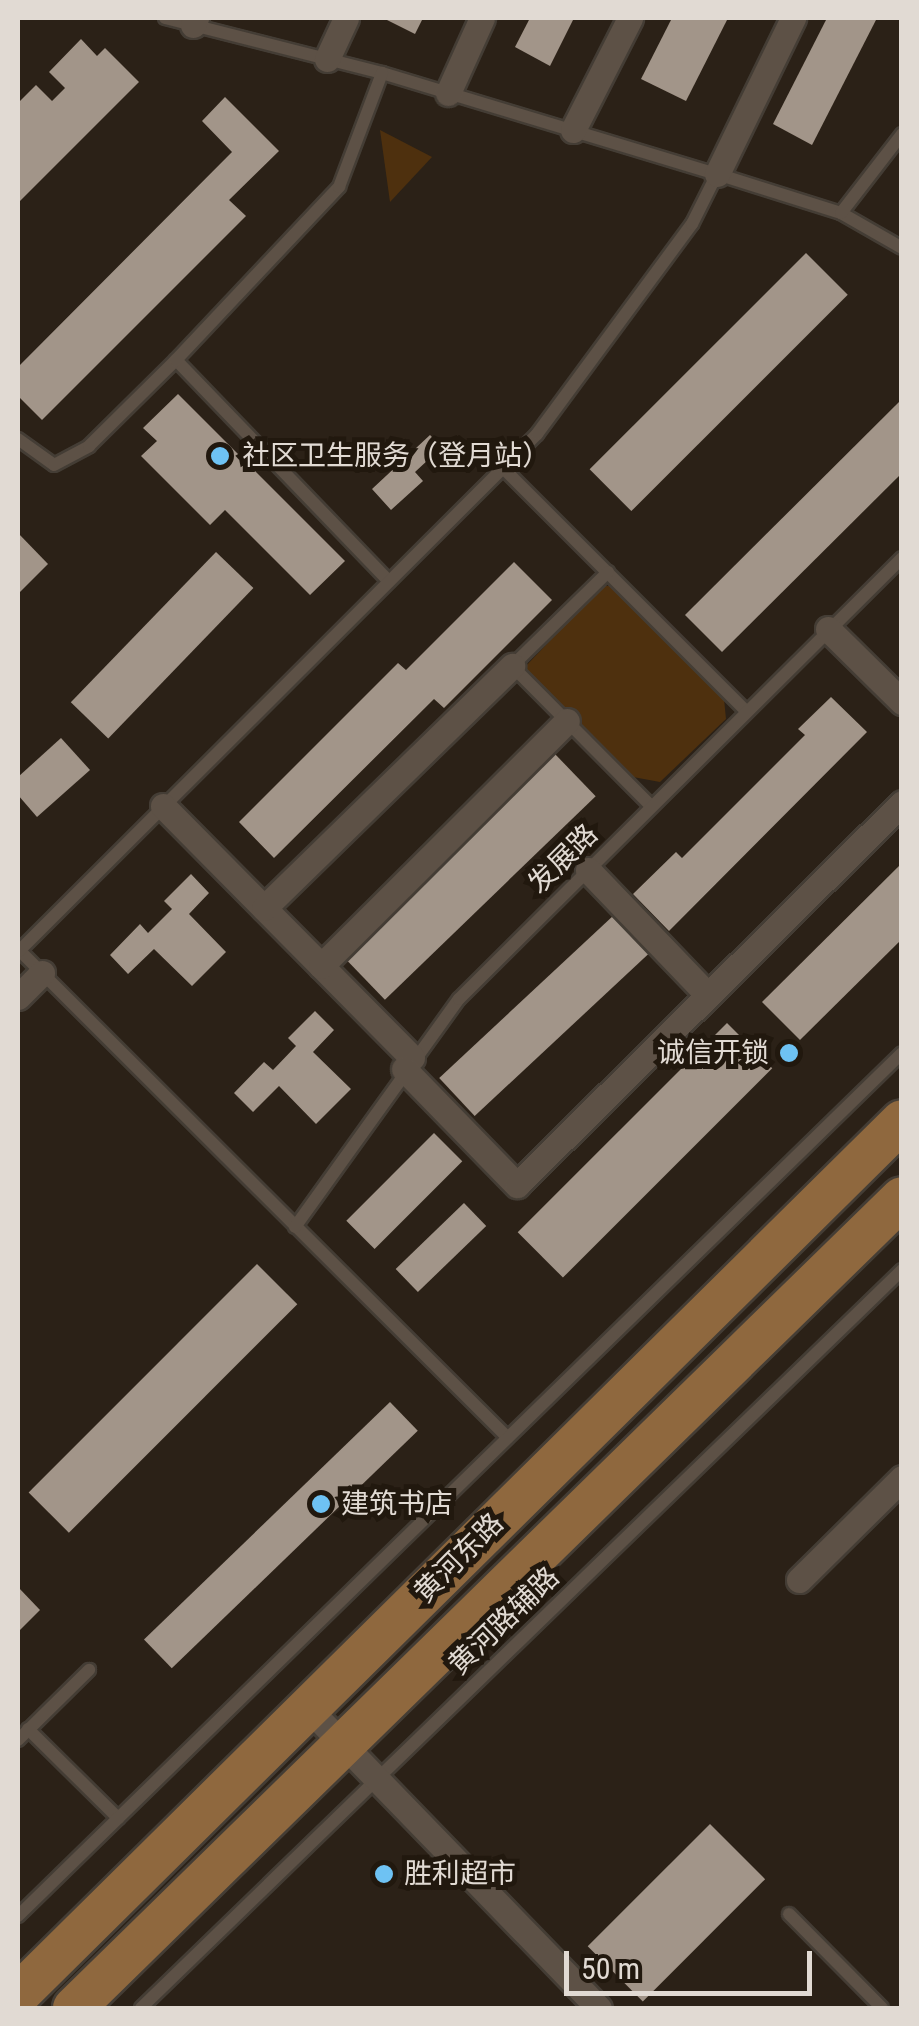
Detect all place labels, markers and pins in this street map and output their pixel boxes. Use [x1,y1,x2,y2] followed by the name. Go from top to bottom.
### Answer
[242,439,550,473] place label: 社区卫生服务（登月站）
[207,443,233,469] marker: 社区卫生服务（登月站）
[657,1036,769,1070] place label: 诚信开锁
[778,1042,800,1064] marker: 诚信开锁
[341,1487,453,1521] place label: 建筑书店
[310,1493,332,1515] marker: 建筑书店
[404,1857,516,1891] place label: 胜利超市
[373,1863,395,1885] marker: 胜利超市

